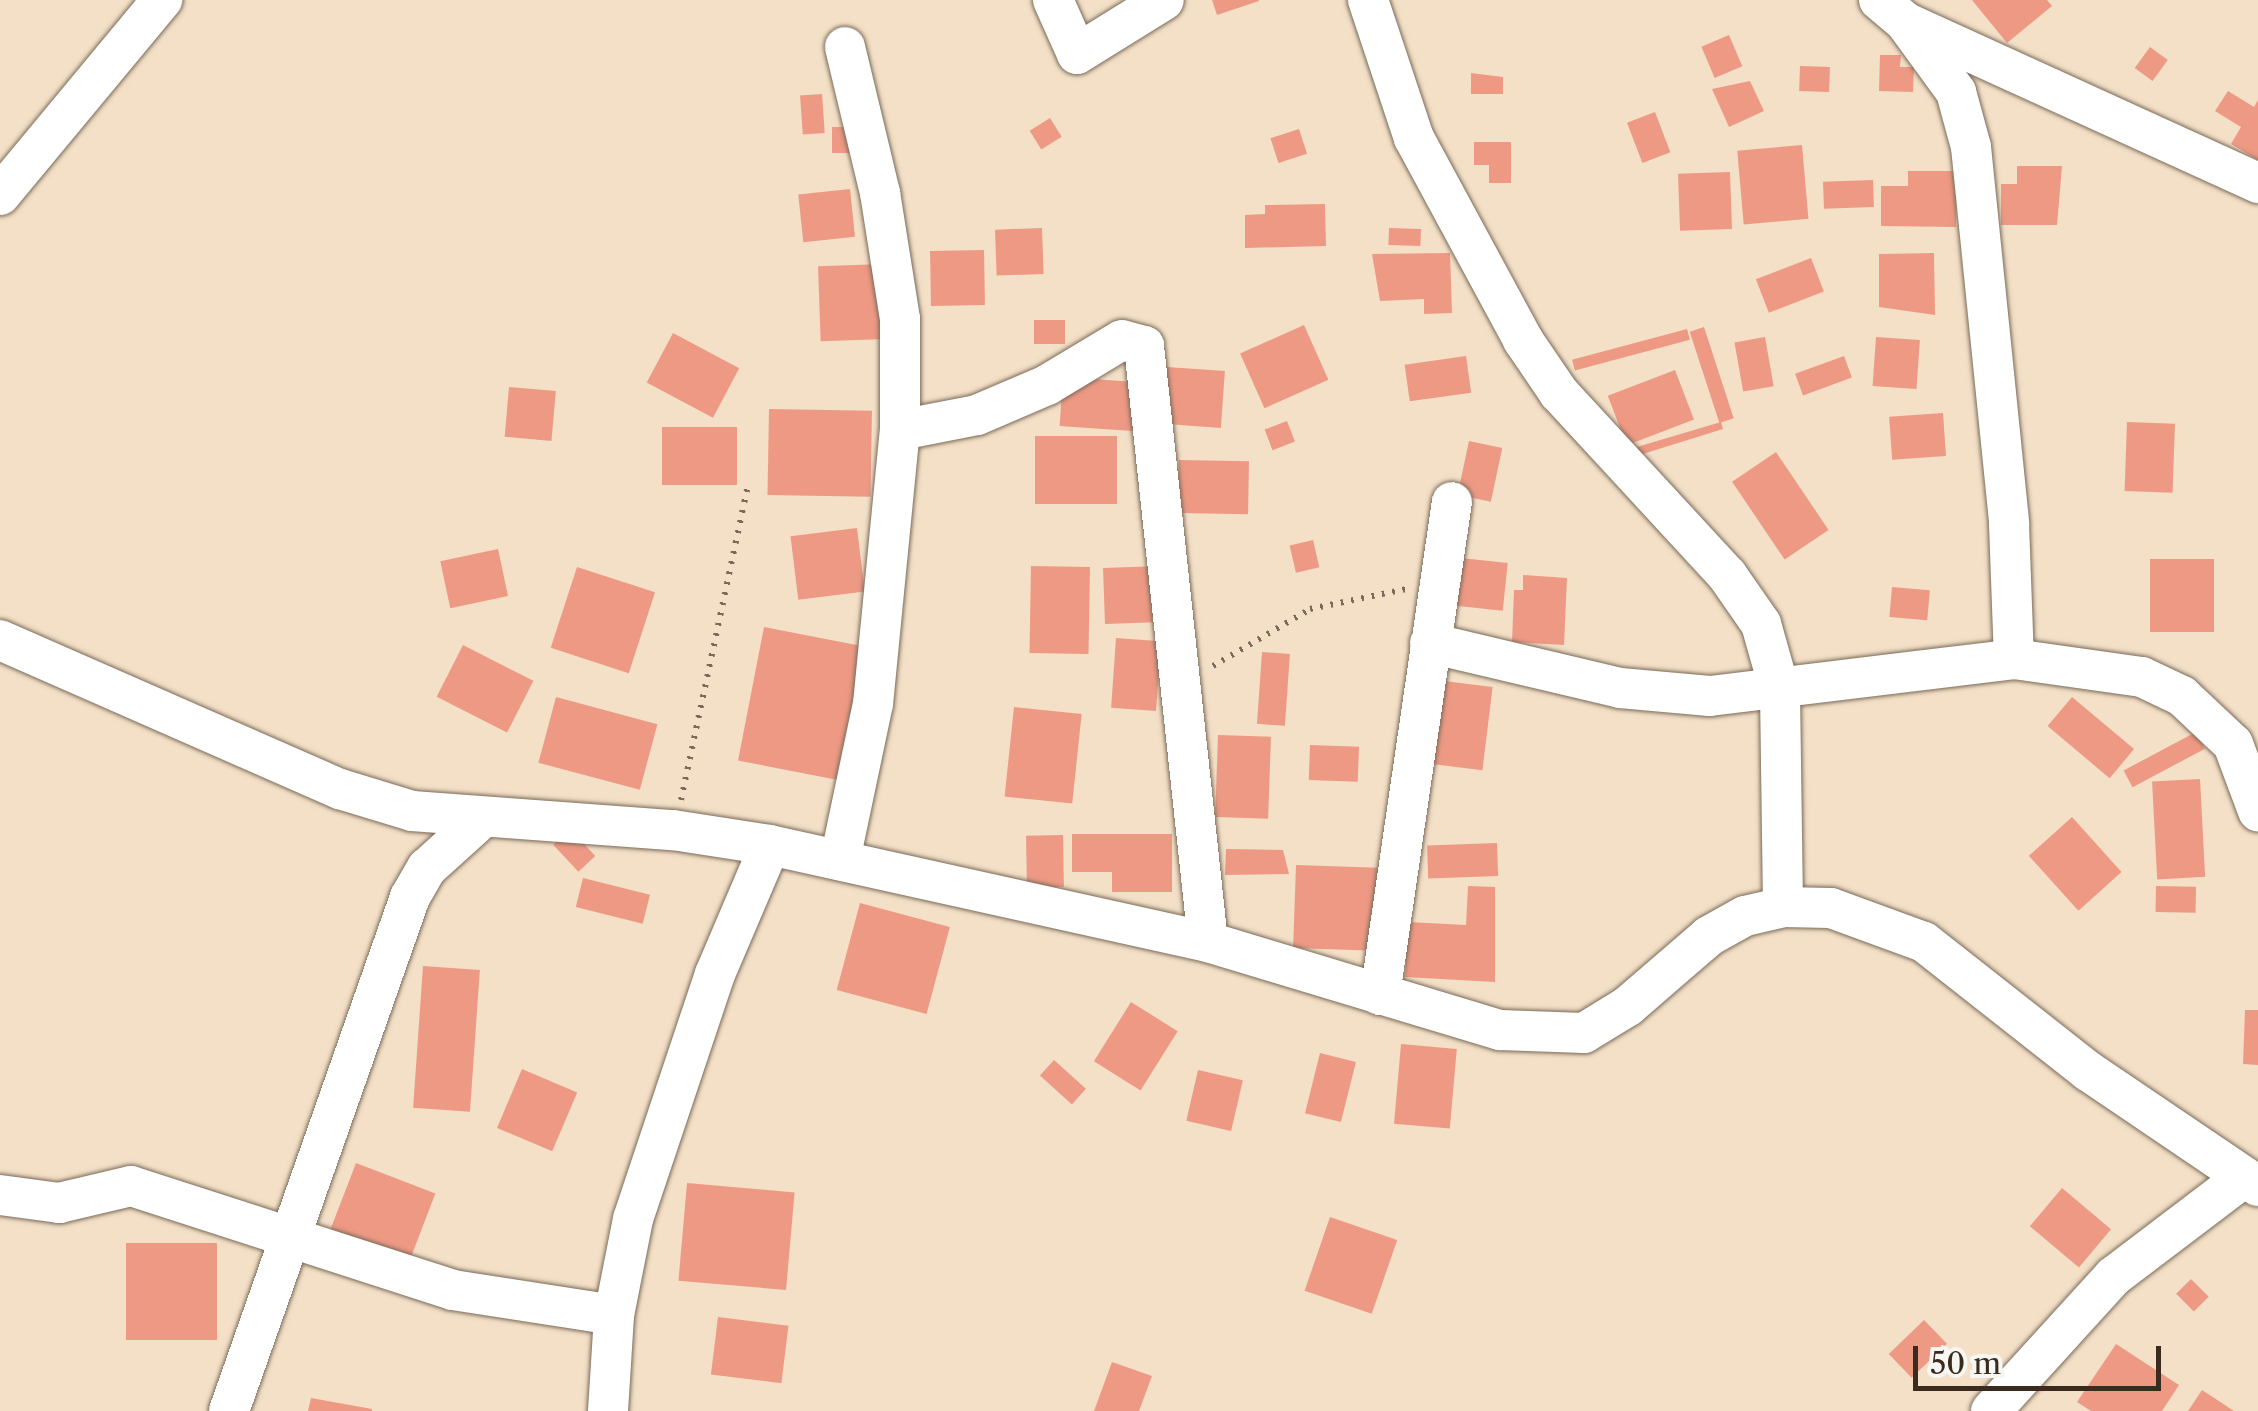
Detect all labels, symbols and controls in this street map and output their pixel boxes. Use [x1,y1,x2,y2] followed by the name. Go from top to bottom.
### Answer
[1918,1326,2166,1388] scale bar
[1930,1345,2001,1382] text: 50 m

